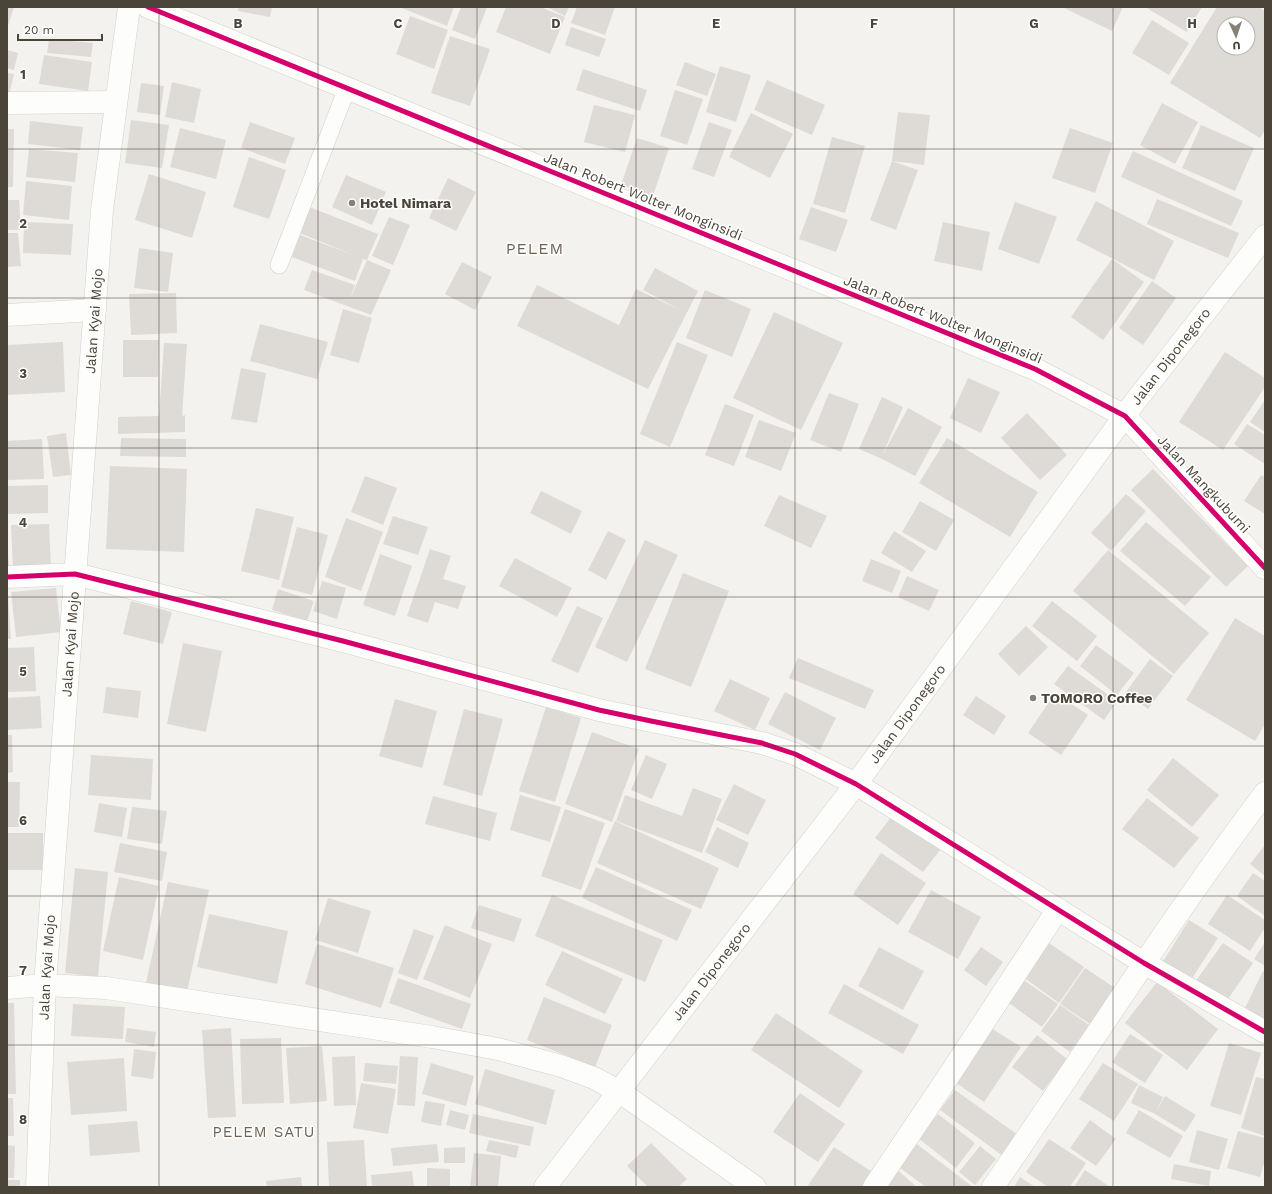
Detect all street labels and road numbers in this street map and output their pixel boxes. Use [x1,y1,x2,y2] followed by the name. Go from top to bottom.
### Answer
[541,149,745,243] street label: Jalan Robert Wolter Monginsidi
[82,268,106,374] street label: Jalan Kyai Mojo
[841,272,1045,366] street label: Jalan Robert Wolter Monginsidi
[1128,305,1214,408] street label: Jalan Diponegoro
[1154,432,1254,536] street label: Jalan Mangkubumi
[58,591,82,697] street label: Jalan Kyai Mojo
[866,661,949,766] street label: Jalan Diponegoro
[36,914,58,1020] street label: Jalan Kyai Mojo
[669,920,754,1024] street label: Jalan Diponegoro

